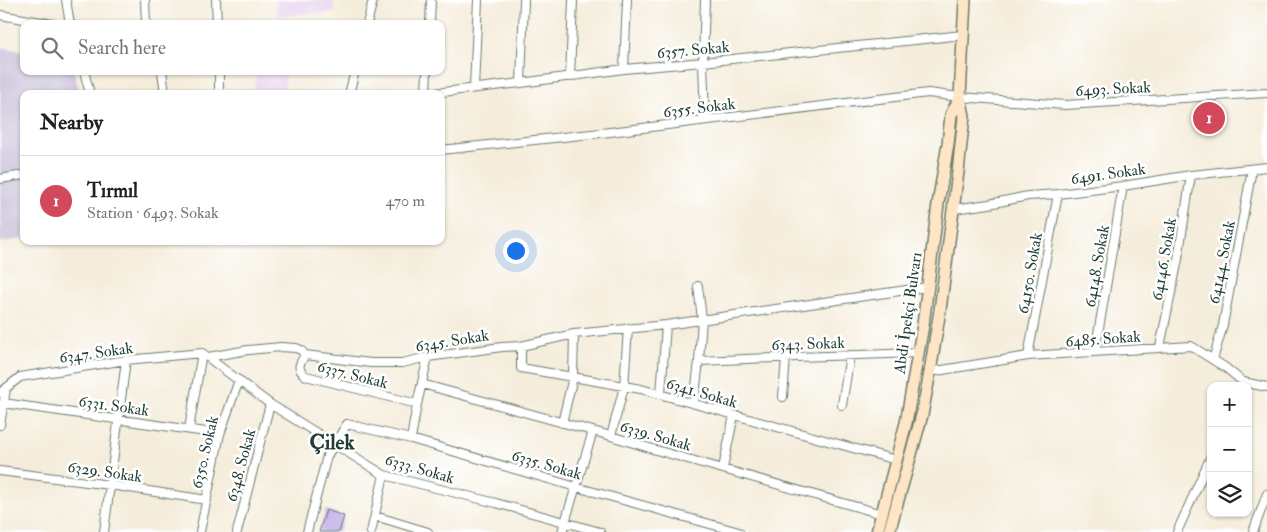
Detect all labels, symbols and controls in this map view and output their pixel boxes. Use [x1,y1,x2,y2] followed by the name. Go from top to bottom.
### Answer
[20,20,445,75] search box
[38,34,66,62] icon: search
[78,36,166,60] text: Search here
[656,37,731,63] street label: 6357. Sokak
[1075,77,1152,101] street label: 6493. Sokak
[662,94,737,122] street label: 6355. Sokak
[1193,99,1225,137] pin: 1
[40,109,103,136] text: Nearby
[1069,159,1147,189] street label: 6491. Sokak
[87,179,138,203] text: Tırmıl
[53,191,59,211] text: 1
[385,191,425,211] text: 470 m
[87,203,219,223] text: Station · 6493. Sokak
[1147,216,1181,302] street label: 64146. Sokak
[1204,218,1240,306] street label: 64144. Sokak
[1080,223,1114,309] street label: 64148. Sokak
[1013,231,1047,315] street label: 64150. Sokak
[503,238,529,264] your location
[889,251,927,376] street label: Abdi İpekçi Bulvarı
[414,325,491,357] street label: 6345. Sokak
[1065,326,1142,352] street label: 6485. Sokak
[771,333,846,355] street label: 6343. Sokak
[58,338,135,368] street label: 6347. Sokak
[315,357,390,393] street label: 6337. Sokak
[664,373,740,413] street label: 6341. Sokak
[1207,382,1252,517] map controls
[1207,382,1252,427] button: +
[77,391,151,421] street label: 6331. Sokak
[187,414,223,491] street label: 6350. Sokak
[618,416,694,456] street label: 6339. Sokak
[222,426,260,504] street label: 6348. Sokak
[1207,427,1252,472] button: −
[310,429,355,456] district label: Çilek
[509,445,584,485] street label: 6335. Sokak
[383,450,457,488] street label: 6333. Sokak
[66,457,144,487] street label: 6329. Sokak
[1207,472,1252,517] button: layers

